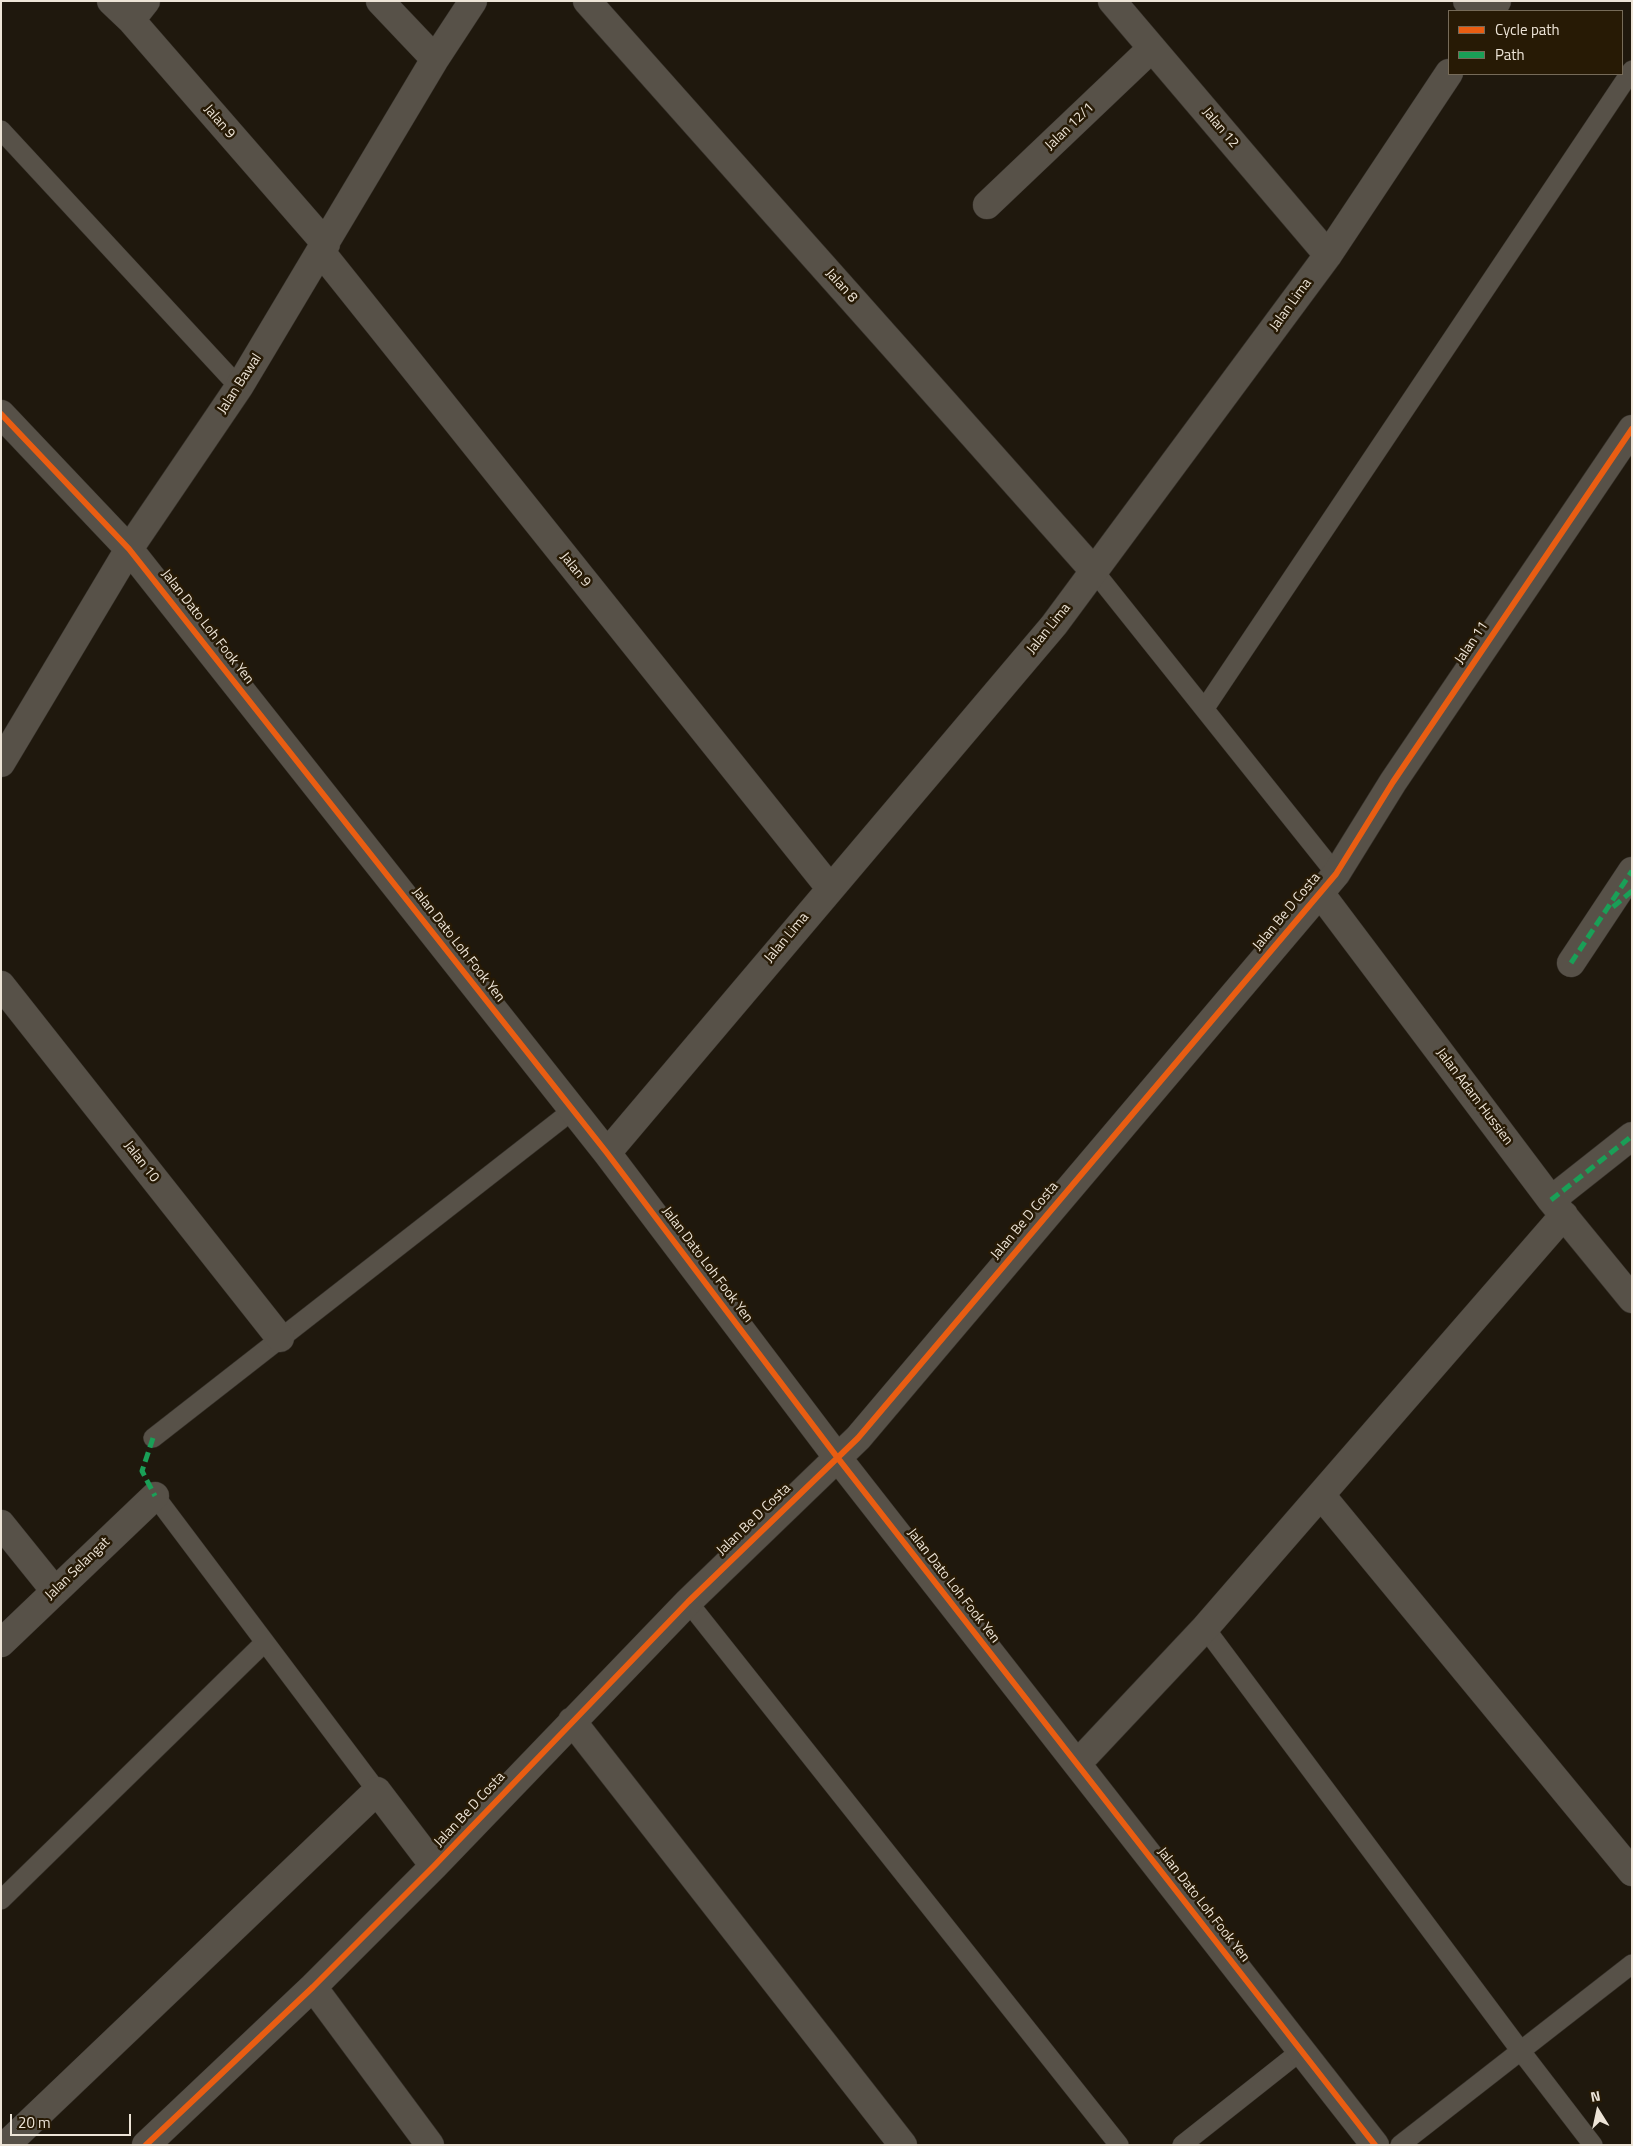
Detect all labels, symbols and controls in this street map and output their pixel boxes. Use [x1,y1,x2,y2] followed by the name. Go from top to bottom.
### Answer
[1448,10,1623,75] legend
[1495,18,1560,41] text: Cycle path
[1495,43,1525,66] text: Path
[1042,100,1098,154] street label: Jalan 12/1
[200,101,238,143] street label: Jalan 9
[1198,104,1242,152] street label: Jalan 12
[821,266,861,306] street label: Jalan 8
[1266,276,1316,334] street label: Jalan Lima
[214,351,266,417] street label: Jalan Bawal
[556,549,594,591] street label: Jalan 9
[157,566,257,688] street label: Jalan Dato Loh Fook Yen
[1023,600,1075,658] street label: Jalan Lima
[1452,619,1492,667] street label: Jalan 11
[1250,870,1324,954] street label: Jalan Be D Costa
[408,884,508,1006] street label: Jalan Dato Loh Fook Yen
[761,909,813,967] street label: Jalan Lima
[1432,1045,1516,1149] street label: Jalan Adam Hussien
[120,1138,162,1186] street label: Jalan 10
[988,1179,1062,1263] street label: Jalan Be D Costa
[658,1204,756,1326] street label: Jalan Dato Loh Fook Yen
[714,1481,794,1559] street label: Jalan Be D Costa
[903,1525,1003,1647] street label: Jalan Dato Loh Fook Yen
[42,1534,114,1604] street label: Jalan Selangat
[431,1769,509,1851] street label: Jalan Be D Costa
[1153,1844,1253,1966] street label: Jalan Dato Loh Fook Yen
[1589,2085,1602,2107] text: N
[1573,2086,1623,2136] north arrow
[12,2104,134,2136] scale bar
[18,2111,51,2134] text: 20 m

